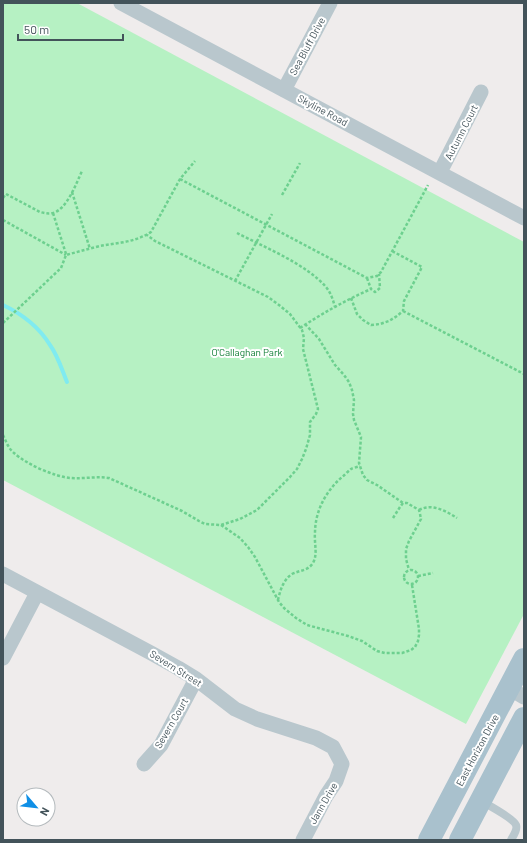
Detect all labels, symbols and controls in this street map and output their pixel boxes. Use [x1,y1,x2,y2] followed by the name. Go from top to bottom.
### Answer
[287,15,327,77] street label: Sea Bluff Drive
[18,16,123,42] scale bar
[24,22,49,36] text: 50 m
[296,92,350,128] street label: Skyline Road
[442,102,480,162] street label: Autumn Court
[211,346,283,358] park label: O'Callaghan Park
[148,647,205,689] street label: Severn Street
[152,695,190,750] street label: Severn Court
[453,712,501,788] street label: East Horizon Drive
[306,780,340,826] street label: Jann Drive
[16,787,56,827] north arrow
[38,806,53,818] text: N

